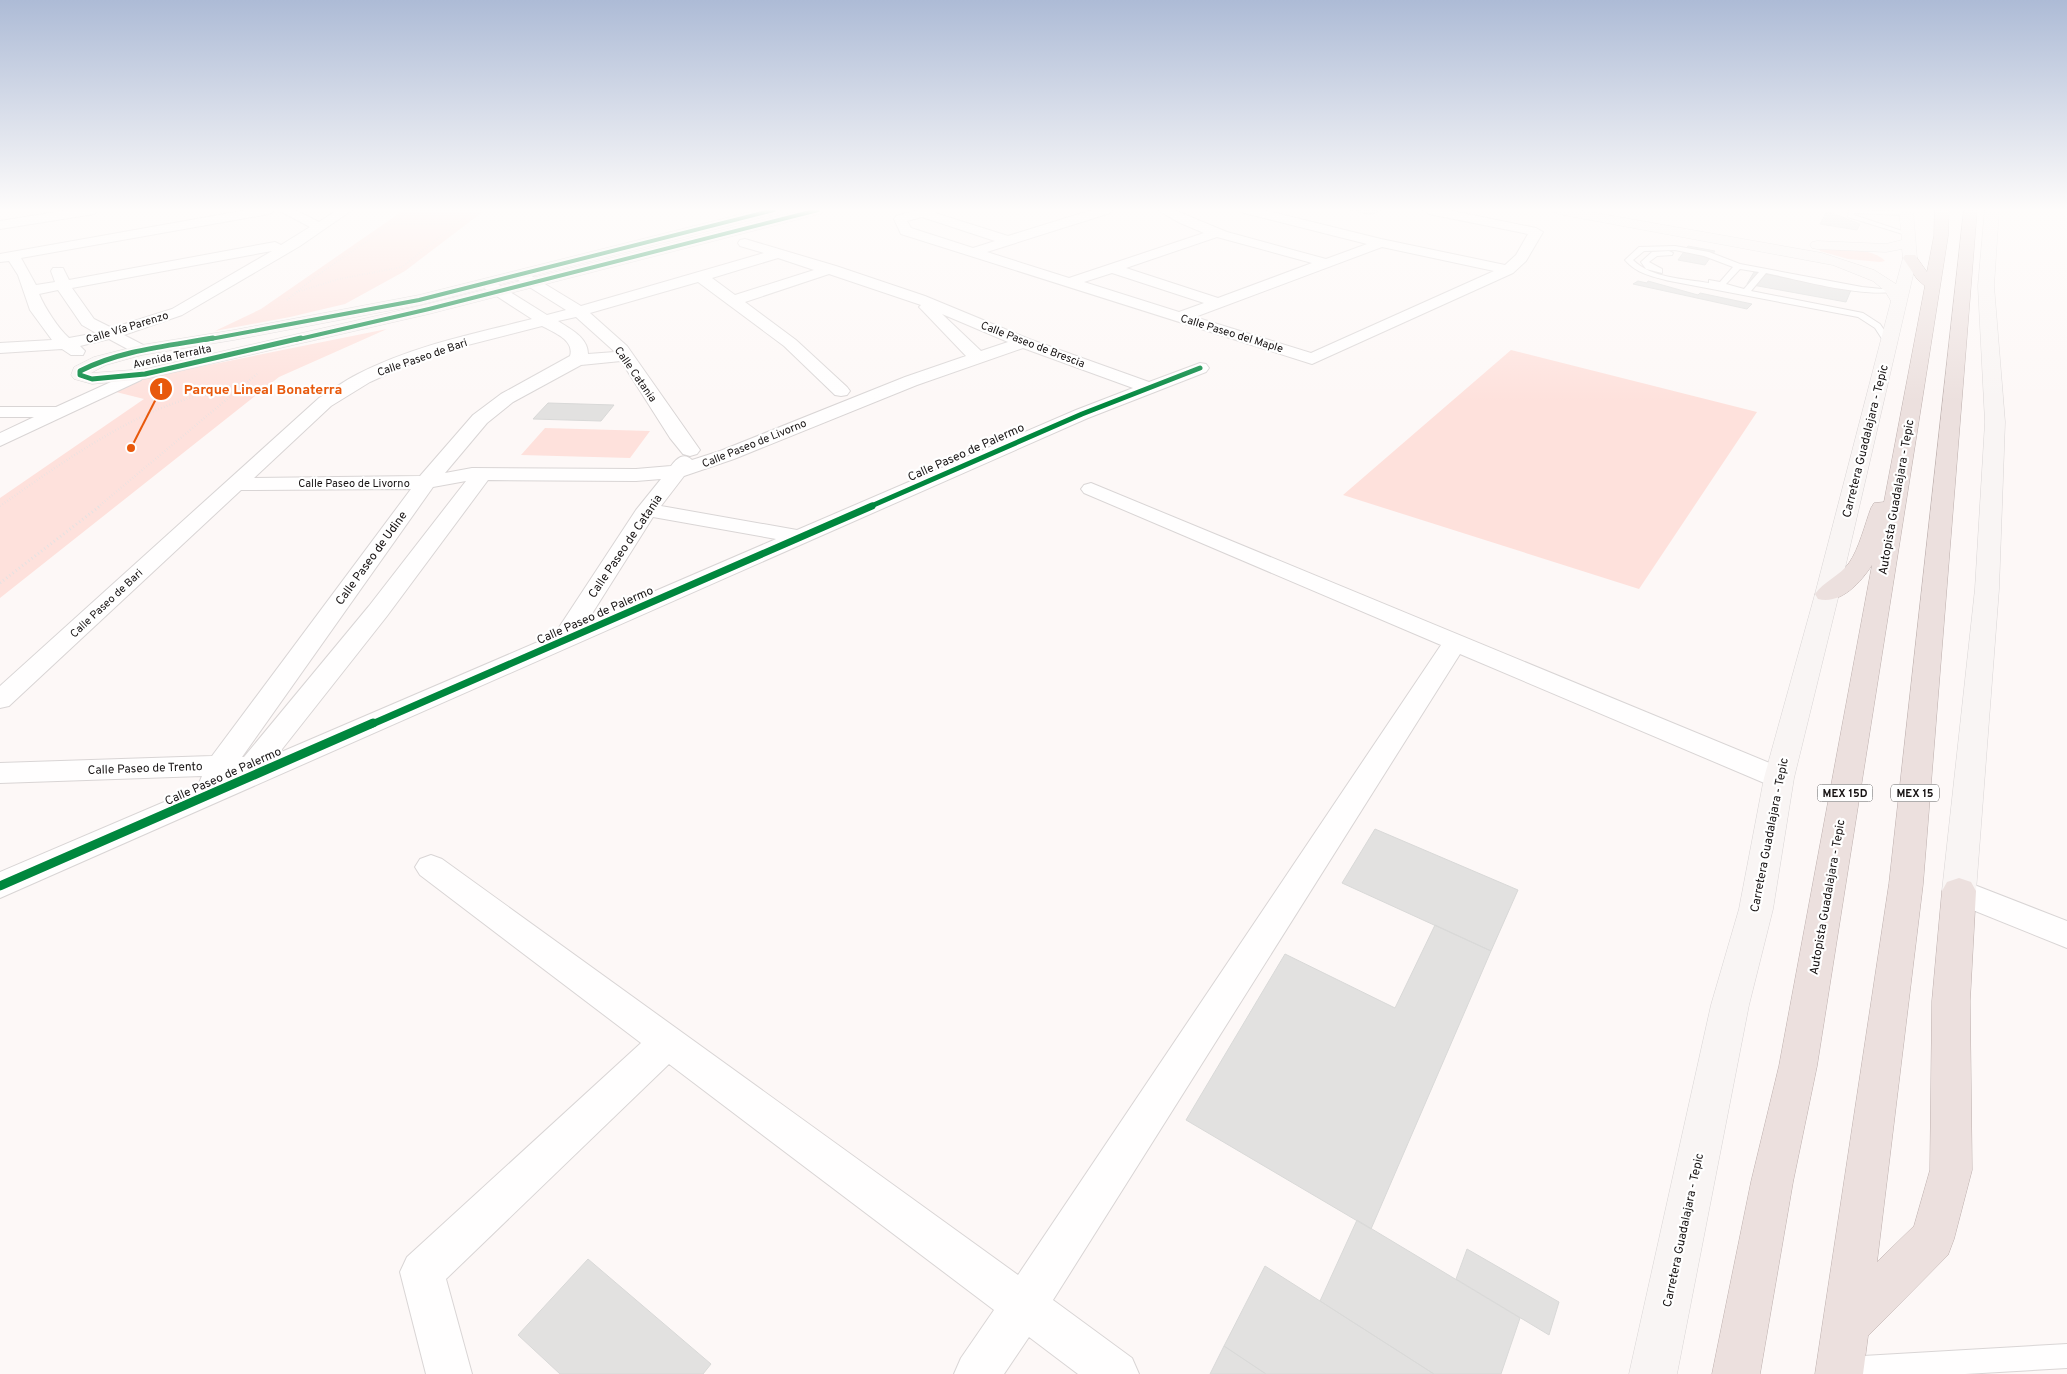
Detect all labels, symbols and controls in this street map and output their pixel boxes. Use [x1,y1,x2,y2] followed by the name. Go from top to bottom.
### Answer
[84,309,170,347] street label: Calle Vía Parenzo
[1179,312,1285,356] street label: Calle Paseo del Maple
[979,319,1087,371] street label: Calle Paseo de Brescia
[375,336,469,380] street label: Calle Paseo de Bari
[132,342,213,372] street label: Avenida Terralta
[611,344,660,405] street label: Calle Catania
[1839,363,1893,519] street label: Carretera Guadalajara - Tepic
[149,375,352,404] callout: Parque Lineal Bonaterra
[158,381,164,400] text: 1
[184,382,342,399] text: Parque Lineal Bonaterra
[700,417,809,471] street label: Calle Paseo de Livorno
[1875,418,1919,576] street label: Autopista Guadalajara - Tepic
[906,420,1027,486] street label: Calle Paseo de Palermo
[298,477,410,491] street label: Calle Paseo de Livorno
[585,492,667,602] street label: Calle Paseo de Catania
[332,508,411,609] street label: Calle Paseo de Udine
[67,566,146,641] street label: Calle Paseo de Bari
[535,583,656,649] street label: Calle Paseo de Palermo
[163,744,284,810] street label: Calle Paseo de Palermo
[1747,757,1793,914] street label: Carretera Guadalajara - Tepic
[87,759,203,779] street label: Calle Paseo de Trento
[1818,784,1872,801] road number: MEX 15D
[1891,784,1939,801] road number: MEX 15
[1806,818,1850,976] street label: Autopista Guadalajara - Tepic
[1660,1152,1708,1309] street label: Carretera Guadalajara - Tepic

